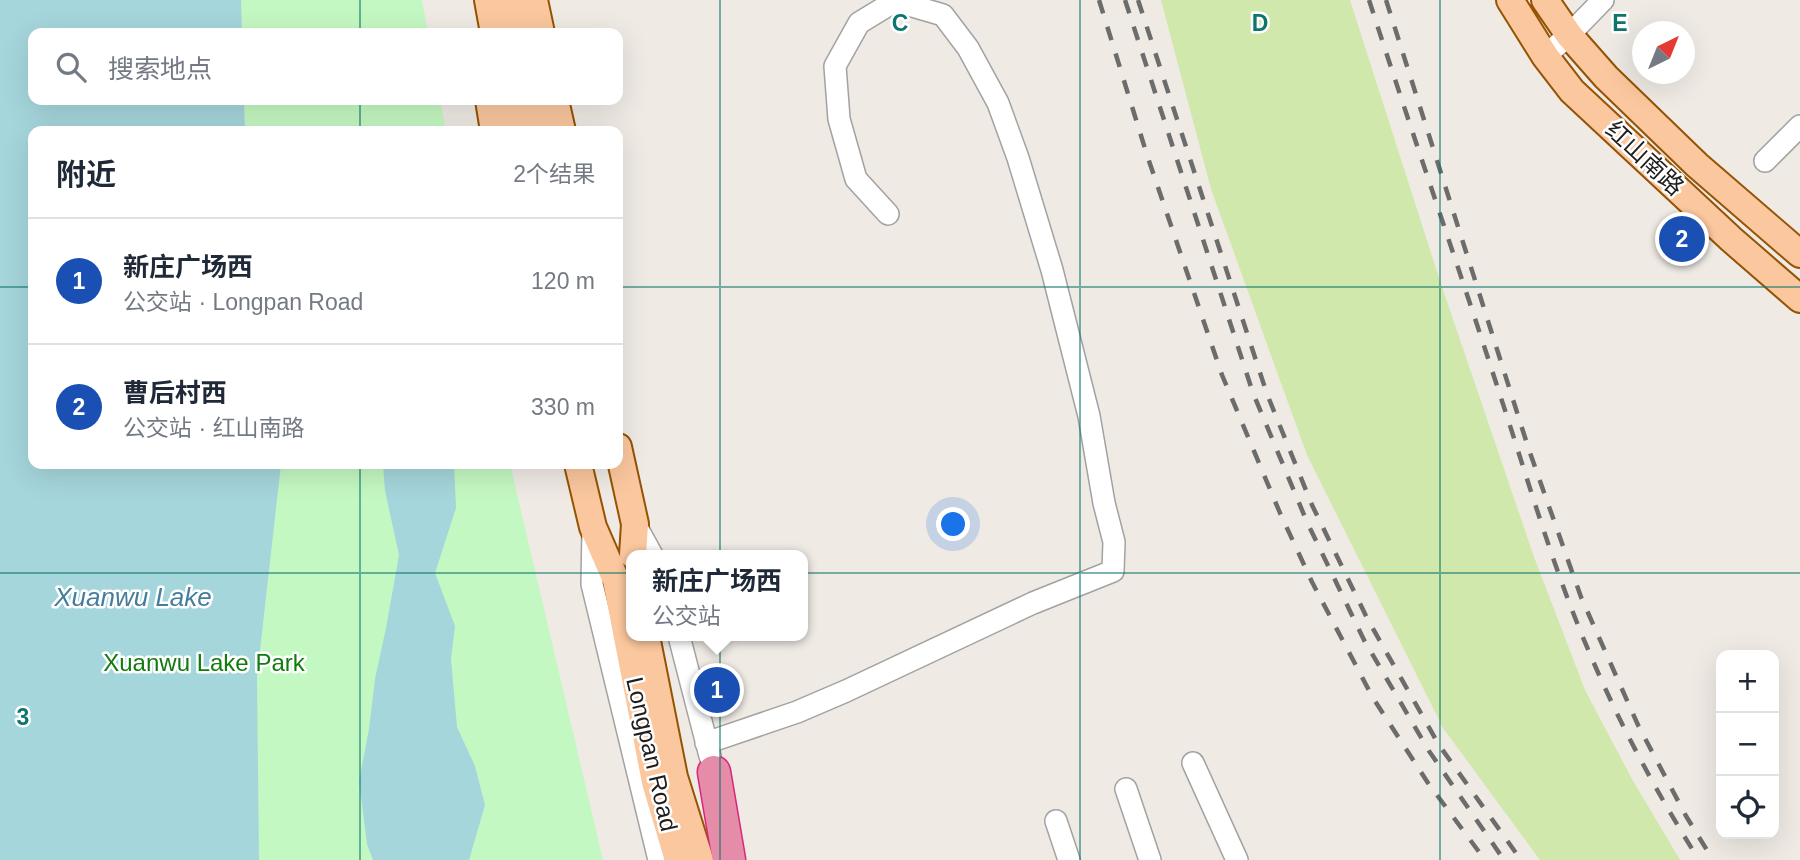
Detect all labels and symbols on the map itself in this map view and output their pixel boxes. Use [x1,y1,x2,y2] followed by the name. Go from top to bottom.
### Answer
[892,10,908,36] text: C
[1252,10,1268,36] text: D
[1612,10,1628,36] text: E
[1632,21,1695,84] north arrow
[1601,115,1689,201] street label: 红山南路
[1659,213,1705,265] pin: 2
[936,507,970,541] your location
[53,582,212,612] water label: Xuanwu Lake
[103,649,306,676] park label: Xuanwu Lake Park
[694,664,740,716] pin: 1
[621,674,683,834] street label: Longpan Road
[17,704,29,730] text: 3

